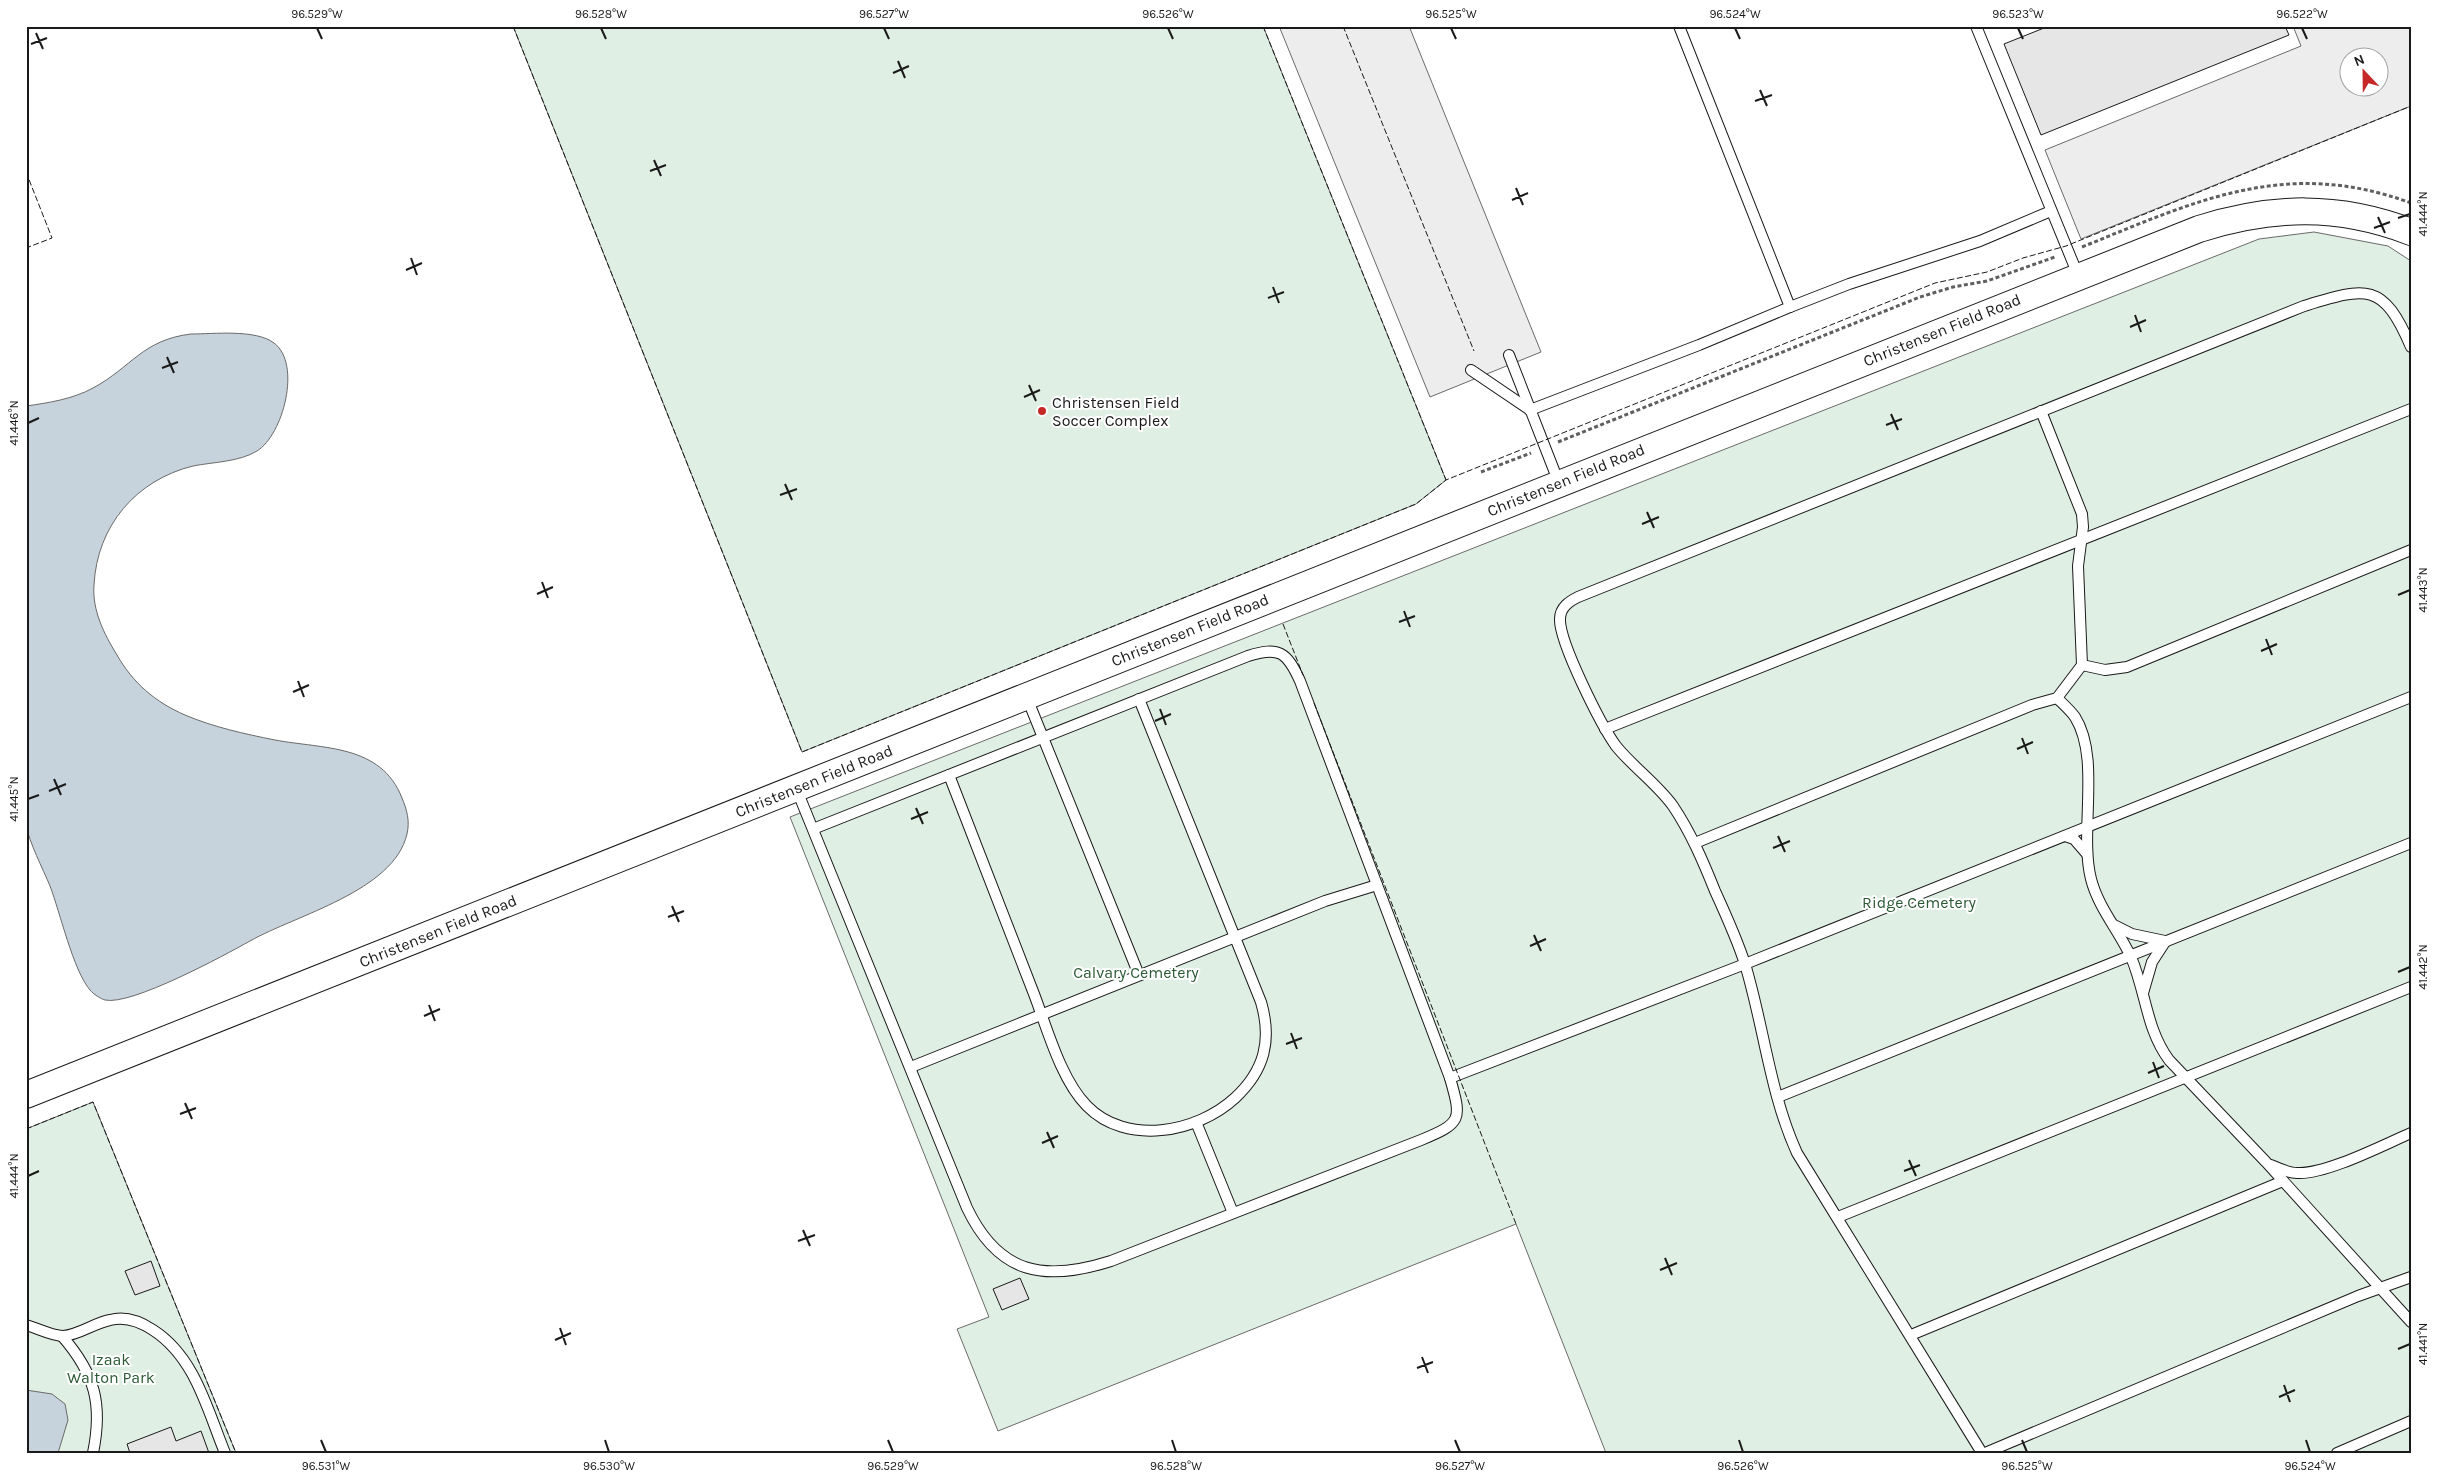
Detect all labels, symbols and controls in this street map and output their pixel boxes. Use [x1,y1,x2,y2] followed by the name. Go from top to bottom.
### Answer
[291,7,343,21] text: 96.529°W
[575,7,627,21] text: 96.528°W
[859,7,909,21] text: 96.527°W
[1142,7,1194,21] text: 96.526°W
[1425,7,1477,21] text: 96.525°W
[1709,7,1761,21] text: 96.524°W
[1992,7,2044,21] text: 96.523°W
[2276,7,2328,21] text: 96.522°W
[2340,48,2390,98] north arrow
[2351,51,2367,70] text: N
[2416,191,2430,237] text: 41.444°N
[1860,290,2024,370] street label: Christensen Field Road
[1052,393,1180,430] place label: Christensen Field Soccer Complex
[7,400,21,446] text: 41.446°N
[1036,405,1048,417] marker: Christensen Field Soccer Complex
[1484,440,1648,520] street label: Christensen Field Road
[2416,567,2430,613] text: 41.443°N
[1108,590,1272,670] street label: Christensen Field Road
[732,741,896,821] street label: Christensen Field Road
[7,776,21,822] text: 41.445°N
[356,891,520,971] street label: Christensen Field Road
[1862,893,1976,912] park label: Ridge Cemetery
[2416,944,2430,990] text: 41.442°N
[1073,963,1199,982] park label: Calvary Cemetery
[7,1153,21,1199] text: 41.444°N
[2416,1323,2430,1365] text: 41.441°N
[67,1350,155,1387] park label: Izaak Walton Park
[302,1459,351,1473] text: 96.531°W
[583,1459,635,1473] text: 96.530°W
[867,1459,919,1473] text: 96.529°W
[1150,1459,1202,1473] text: 96.528°W
[1435,1459,1485,1473] text: 96.527°W
[1717,1459,1769,1473] text: 96.526°W
[2001,1459,2053,1473] text: 96.525°W
[2284,1459,2336,1473] text: 96.524°W

